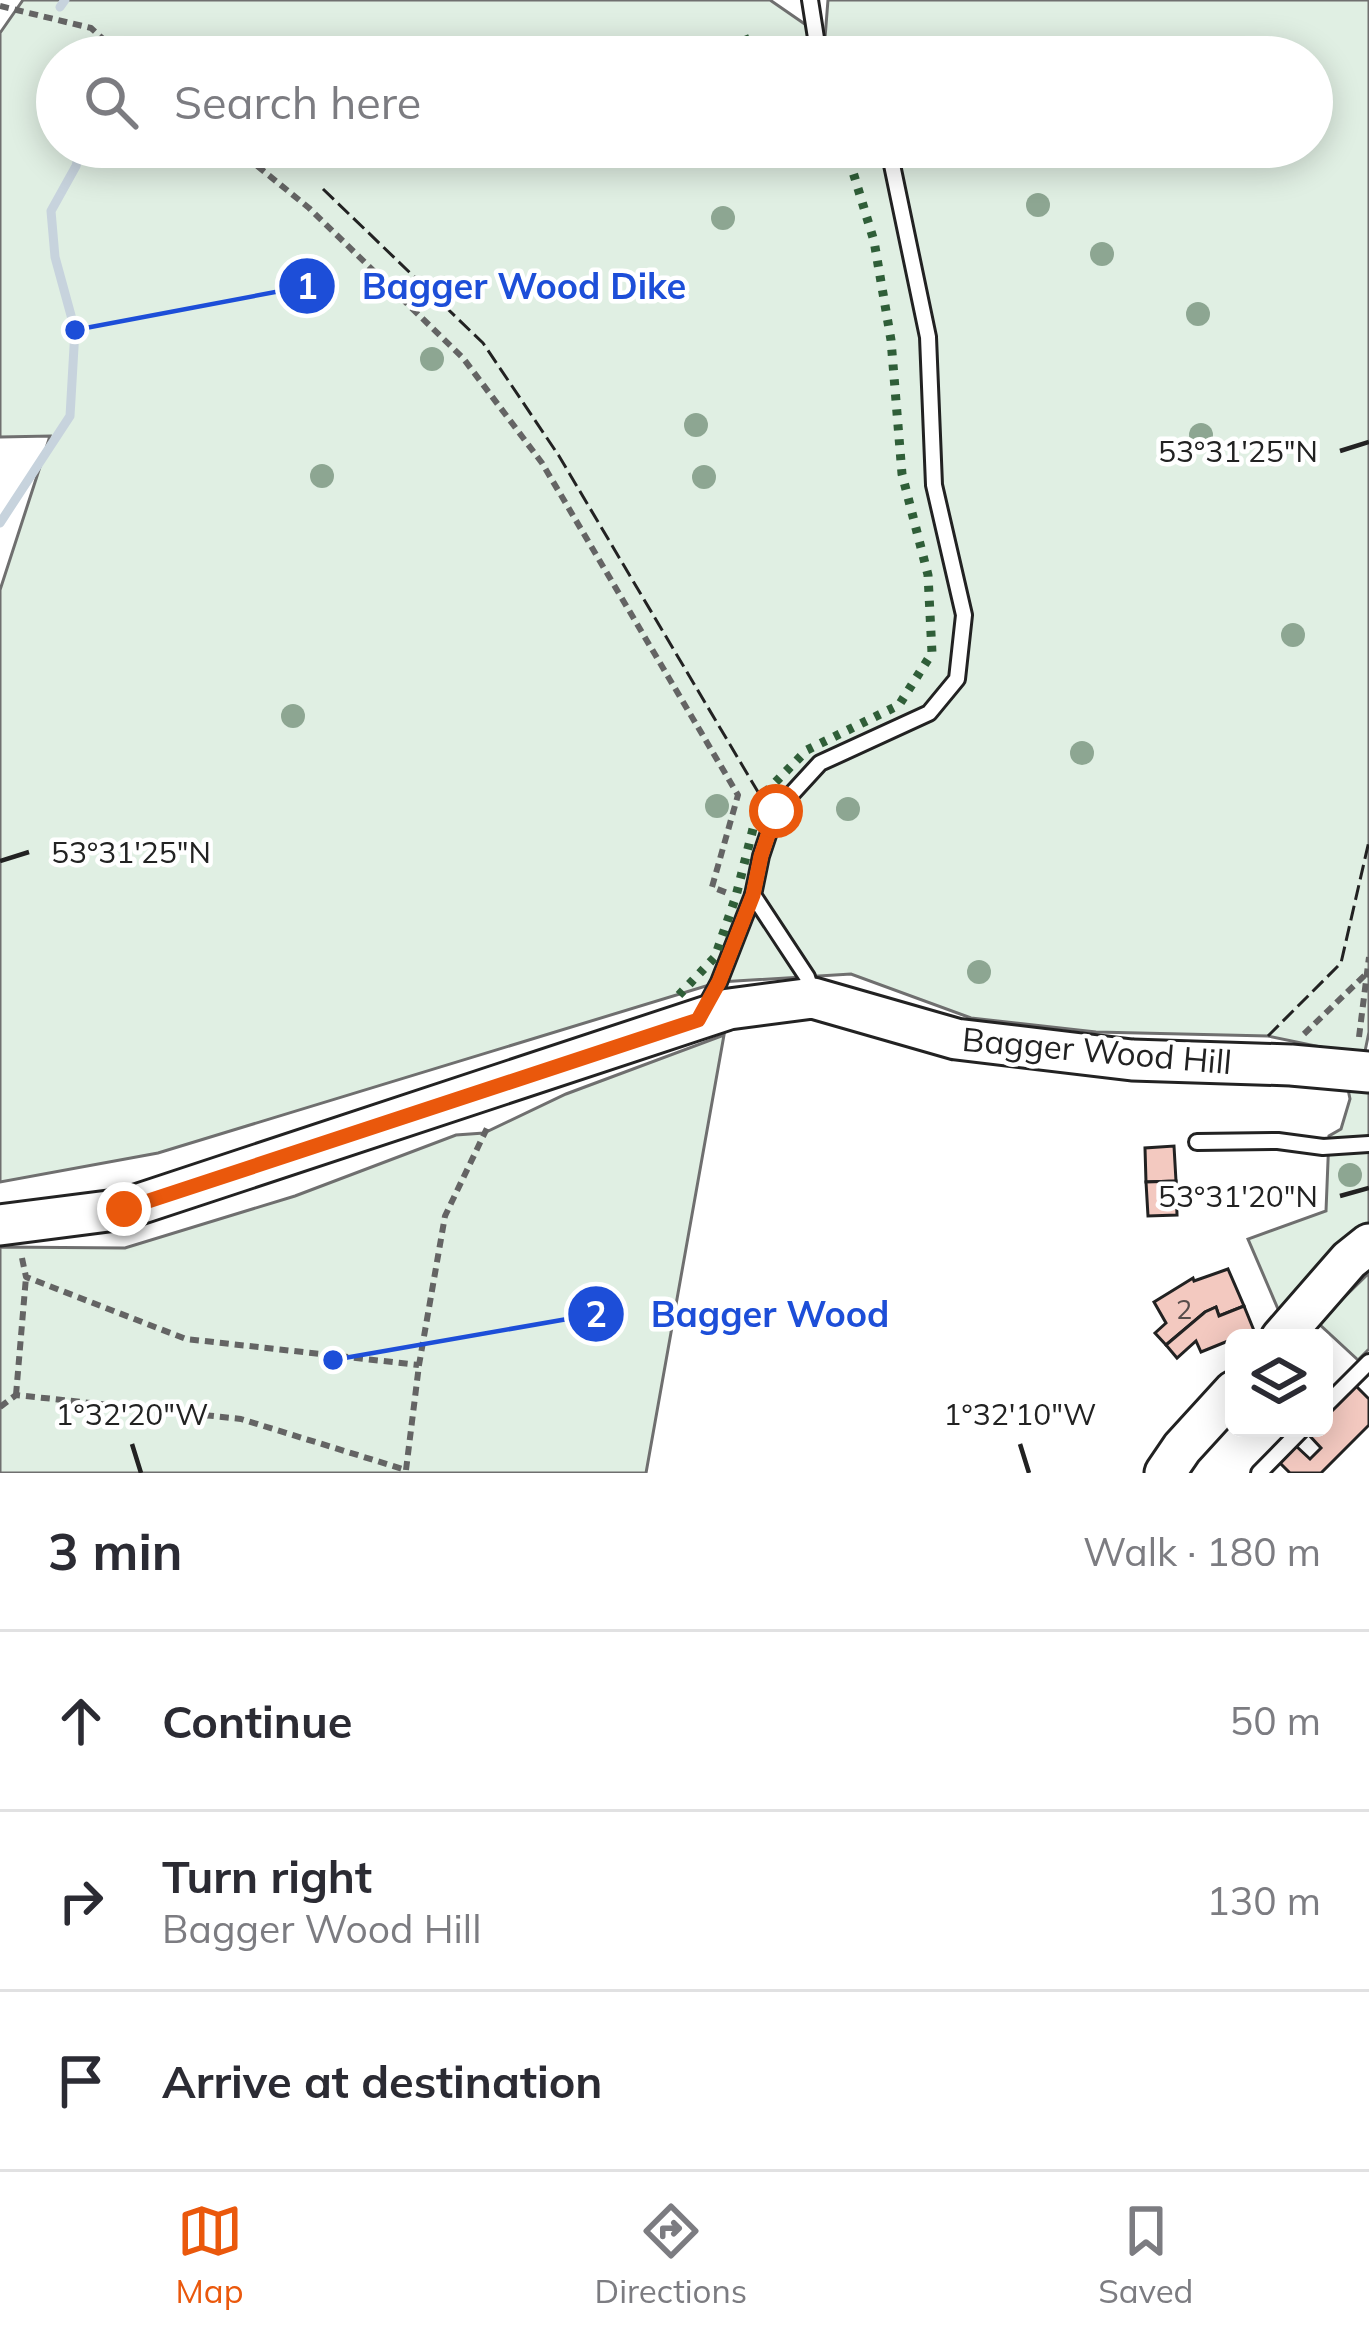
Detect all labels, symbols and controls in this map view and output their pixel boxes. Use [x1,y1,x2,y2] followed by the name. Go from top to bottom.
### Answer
[36,36,1333,168] search box
[78,69,144,135] icon: search
[174,74,421,130] text: Search here
[277,250,710,322] callout: Bagger Wood Dike
[296,263,318,308] text: 1
[362,263,686,308] text: Bagger Wood Dike
[1158,432,1318,470] text: 53°31'25"N
[749,784,803,838] route start
[51,833,211,871] text: 53°31'25"N
[961,1018,1233,1082] street label: Bagger Wood Hill
[1158,1177,1318,1215] text: 53°31'20"N
[97,1182,151,1236] route end
[566,1278,913,1350] callout: Bagger Wood
[585,1291,607,1336] text: 2
[651,1291,889,1336] text: Bagger Wood
[1176,1292,1192,1326] house number: 2
[1225,1329,1333,1437] map controls
[1225,1329,1333,1437] button: layers
[56,1395,208,1433] text: 1°32'20"W
[944,1395,1096,1433] text: 1°32'10"W
[48,1519,183,1583] text: 3 min
[1083,1527,1321,1576] text: Walk · 180 m
[48,1688,114,1754] icon: ahead
[162,1693,352,1749] text: Continue
[1230,1696,1321,1745] text: 50 m
[162,1848,372,1904] text: Turn right
[48,1868,114,1934] icon: right
[1206,1876,1321,1925] text: 130 m
[162,1904,481,1953] text: Bagger Wood Hill
[48,2048,114,2114] icon: arrive
[162,2053,602,2109] text: Arrive at destination
[176,2198,243,2311] tab: Map
[595,2198,747,2311] tab: Directions
[1098,2198,1193,2311] tab: Saved

